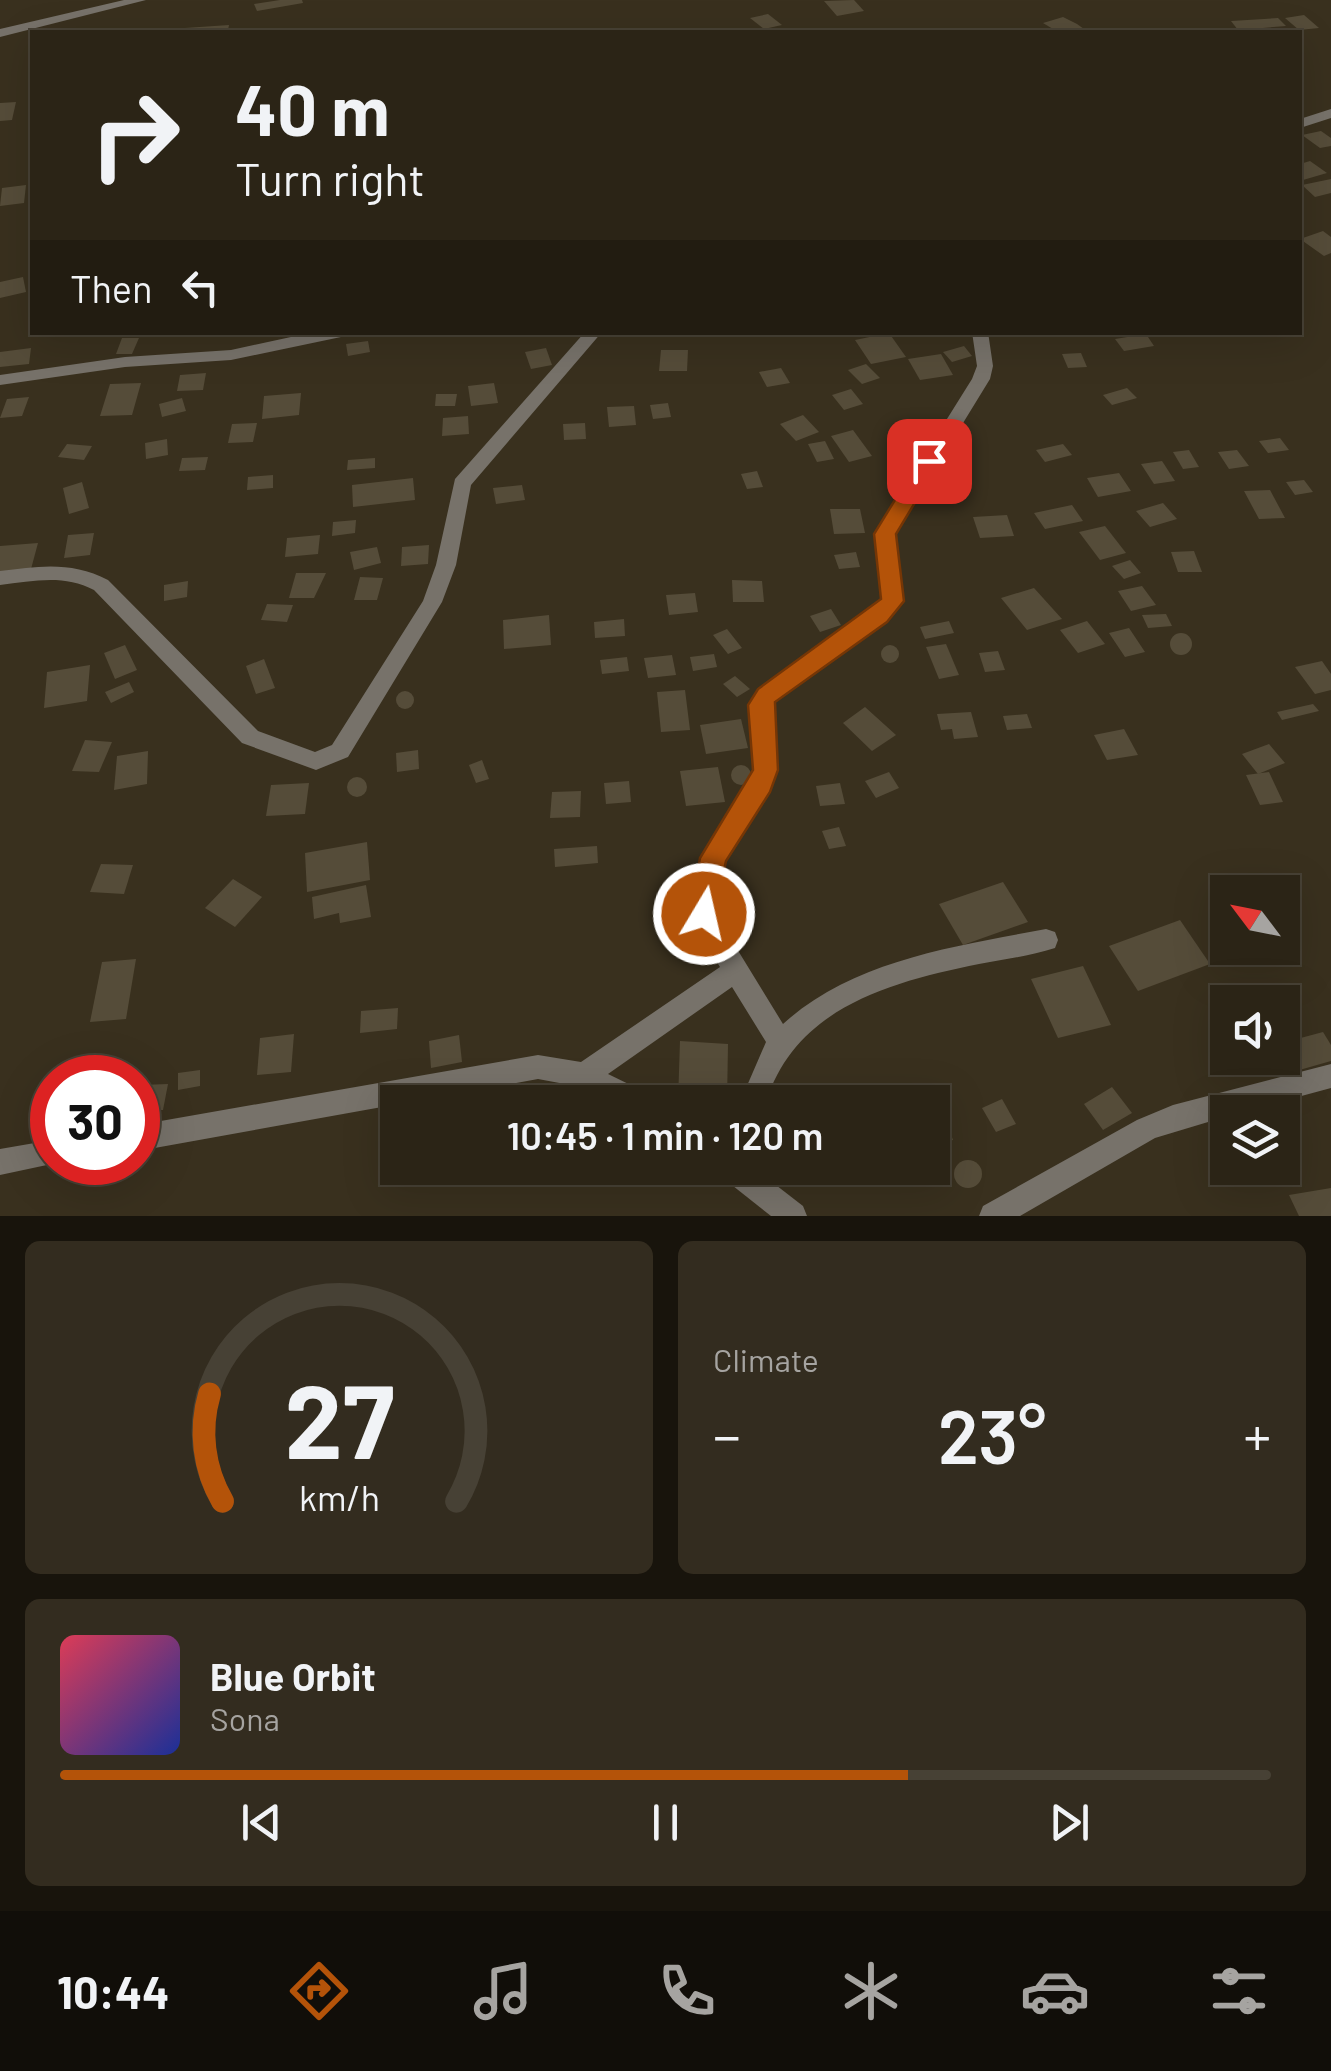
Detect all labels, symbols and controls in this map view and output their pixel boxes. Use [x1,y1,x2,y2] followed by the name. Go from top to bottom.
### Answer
[235,66,390,150] text: 40 m
[70,70,200,200] icon: right
[235,151,425,205] text: Turn right
[173,260,228,315] icon: left
[70,265,153,311] text: Then
[887,419,972,504] pin
[902,434,957,489] icon: arrive
[652,862,756,966] position arrow
[1210,875,1300,965] north arrow
[1210,875,1300,1185] map controls
[1210,985,1300,1075] button: sound
[30,1055,160,1185] speed limit sign: 30
[1210,1095,1300,1185] button: layers
[507,1112,823,1158] text: 10:45 · 1 min · 120 m
[713,1340,819,1378] text: Climate
[284,1355,394,1480] text: 27
[938,1389,1046,1479] text: 23°
[713,1401,741,1467] text: −
[1243,1401,1271,1467] text: +
[299,1475,379,1518] text: km/h
[210,1653,376,1699] text: Blue Orbit
[210,1699,280,1737] text: Sona
[234,1795,289,1850] icon: previous
[638,1795,693,1850] icon: pause
[1042,1795,1097,1850] icon: next
[284,1956,354,2026] icon: directions
[468,1956,538,2026] icon: music
[652,1956,722,2026] icon: phone
[836,1956,906,2026] icon: climate
[1020,1956,1090,2026] icon: car
[1204,1956,1274,2026] icon: filters
[57,1964,169,2018] text: 10:44

